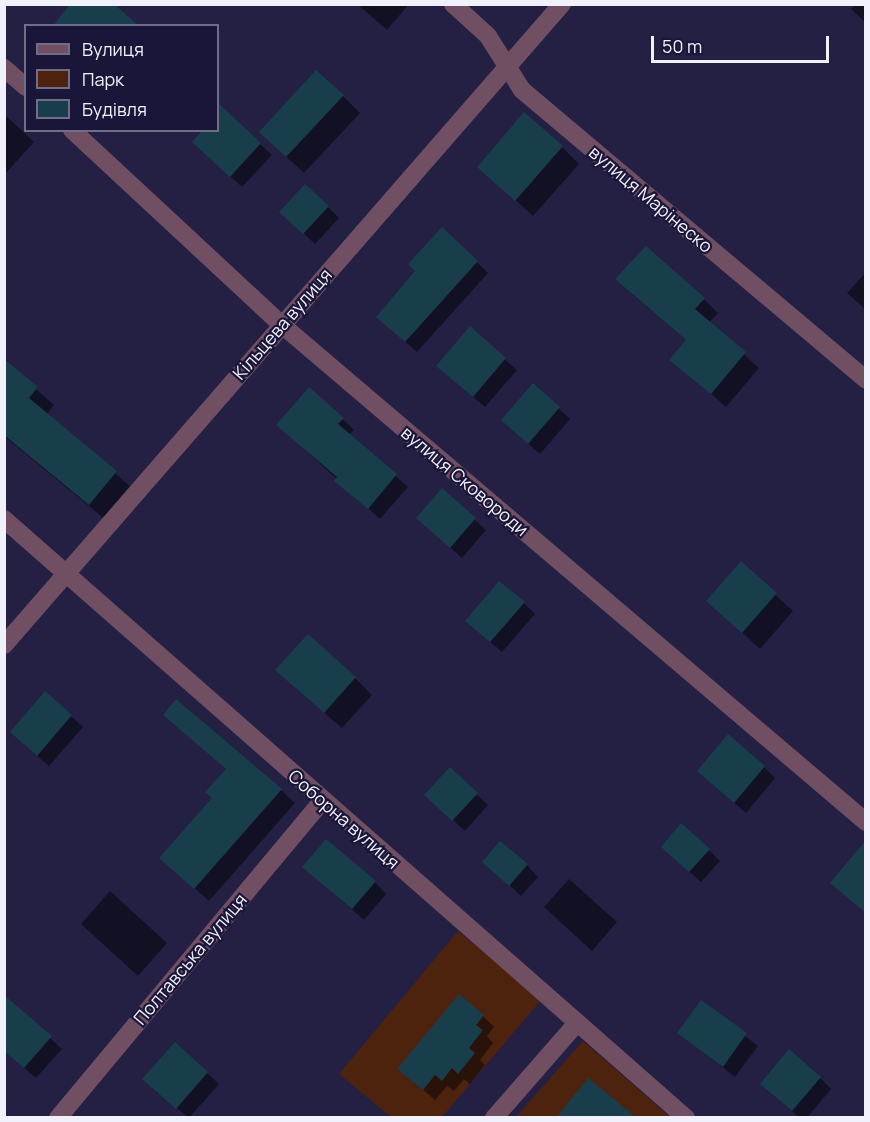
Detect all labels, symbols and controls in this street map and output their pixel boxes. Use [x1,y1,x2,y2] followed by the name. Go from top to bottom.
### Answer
[24,24,219,132] legend
[654,24,832,62] scale bar
[662,34,702,58] text: 50 m
[82,37,144,61] text: Вулиця
[82,67,124,91] text: Парк
[82,97,147,121] text: Будівля
[585,141,717,257] street label: вулиця Марінеско
[228,264,336,384] street label: Кільцева вулиця
[397,422,533,540] street label: вулиця Сковороди
[284,765,404,873] street label: Соборна вулиця
[129,889,251,1029] street label: Полтавська вулиця

